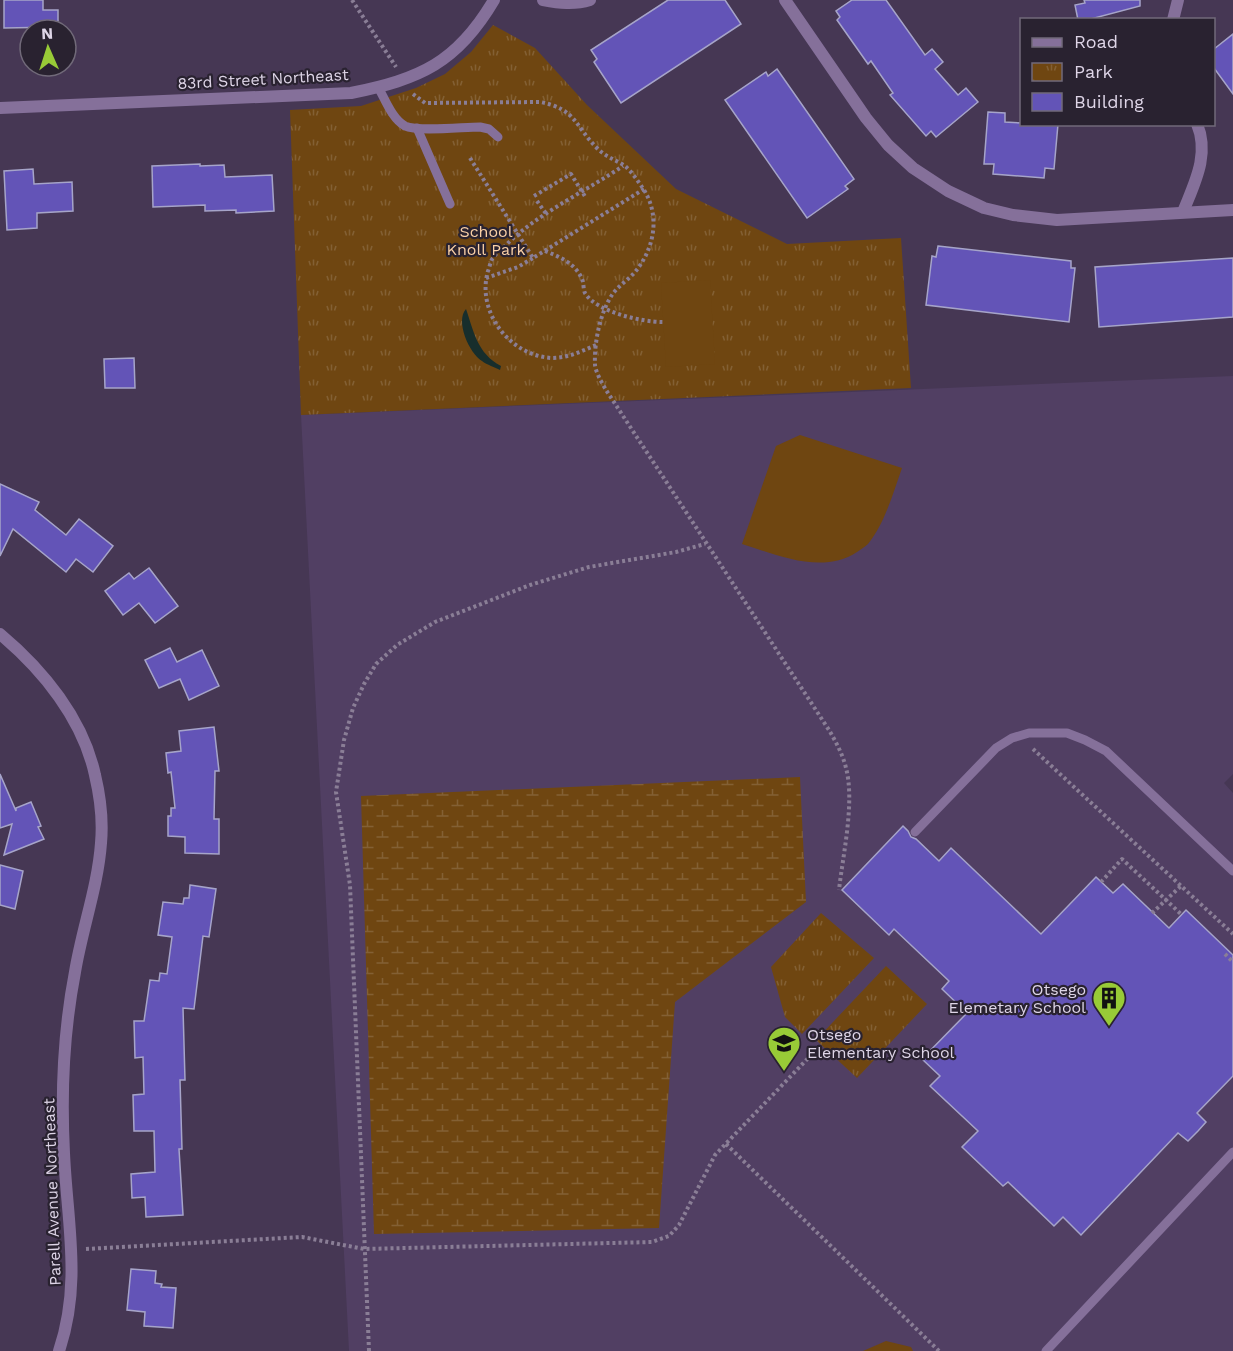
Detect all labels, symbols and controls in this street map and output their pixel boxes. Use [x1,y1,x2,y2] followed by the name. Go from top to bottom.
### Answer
[18,18,78,78] north arrow
[1020,18,1215,126] legend
[41,24,54,43] text: N
[1074,31,1118,52] text: Road
[1074,61,1113,82] text: Park
[177,65,349,93] street label: 83rd Street Northeast
[1074,91,1144,112] text: Building
[446,222,526,259] park label: School Knoll Park
[949,980,1086,1017] place label: Otsego Elemetary School
[1091,980,1127,1027] building icon: Otsego Elemetary School
[766,1025,802,1072] school or university icon: Otsego Elementary School
[807,1025,955,1062] place label: Otsego Elementary School
[39,1098,65,1286] street label: Parell Avenue Northeast

